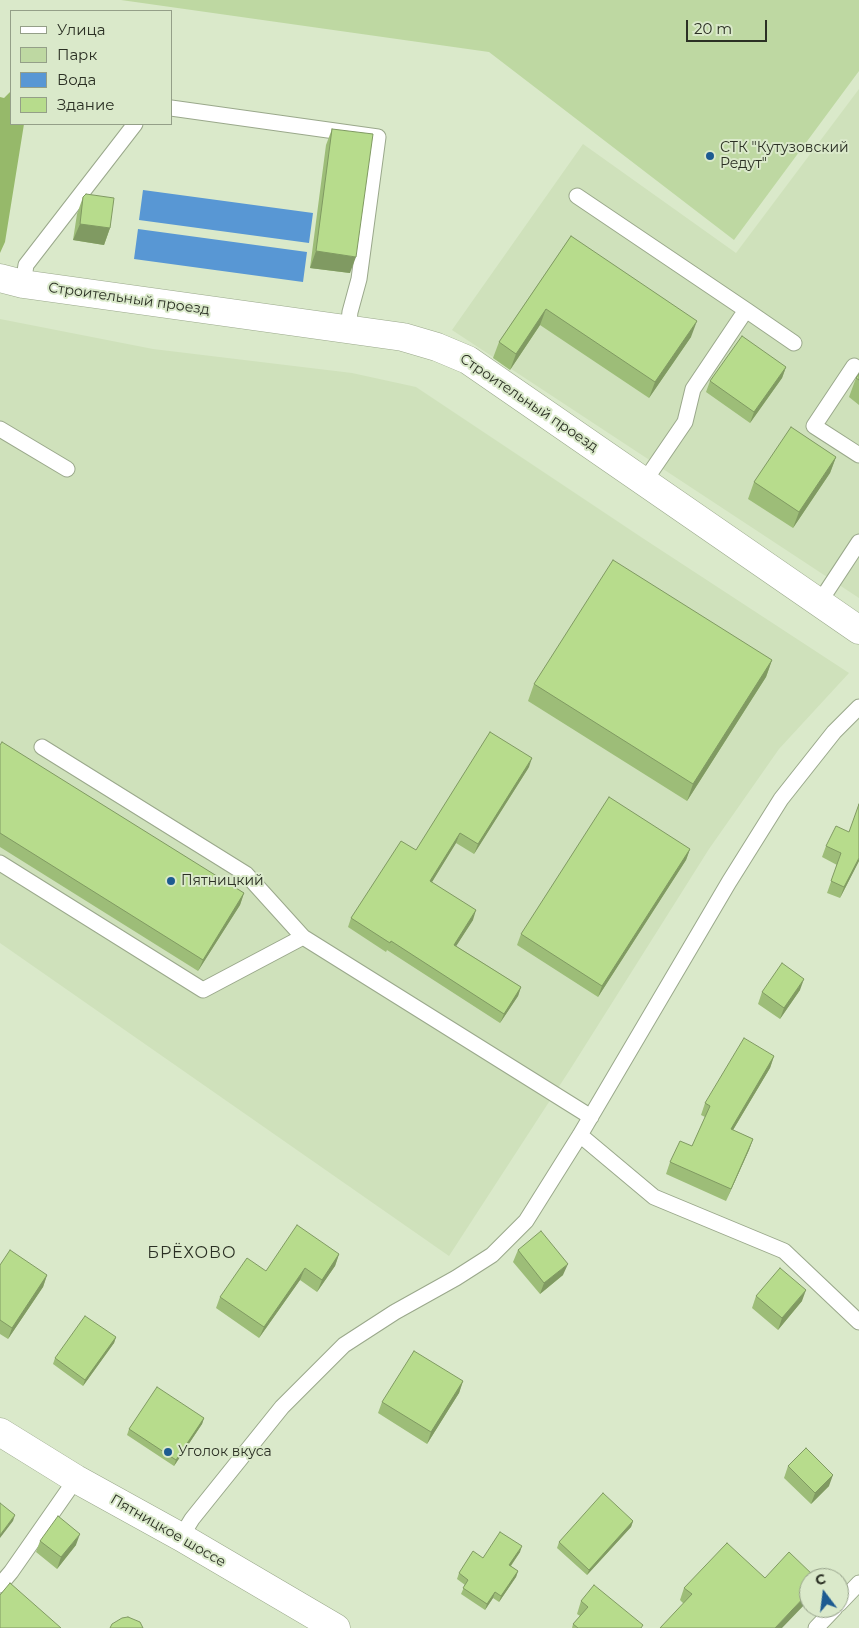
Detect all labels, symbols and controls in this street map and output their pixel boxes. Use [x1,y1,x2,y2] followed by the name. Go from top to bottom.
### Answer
[10,10,172,125] legend
[689,10,770,42] scale bar
[694,19,732,38] text: 20 m
[57,20,105,39] text: Улица
[57,45,97,64] text: Парк
[57,70,96,89] text: Вода
[57,95,115,114] text: Здание
[720,140,849,172] place label: СТК "Кутузовский Редут"
[704,150,716,162] marker: СТК "Кутузовский Редут"
[47,279,211,319] street label: Строительный проезд
[457,350,601,456] street label: Строительный проезд
[181,873,264,889] place label: Пятницкий
[165,875,177,887] marker: Пятницкий
[146,1243,238,1263] district label: БРЁХОВО
[178,1444,272,1460] place label: Уголок вкуса
[162,1446,174,1458] marker: Уголок вкуса
[107,1491,229,1571] street label: Пятницкое шоссе
[799,1568,849,1618] north arrow
[813,1569,828,1589] text: С

